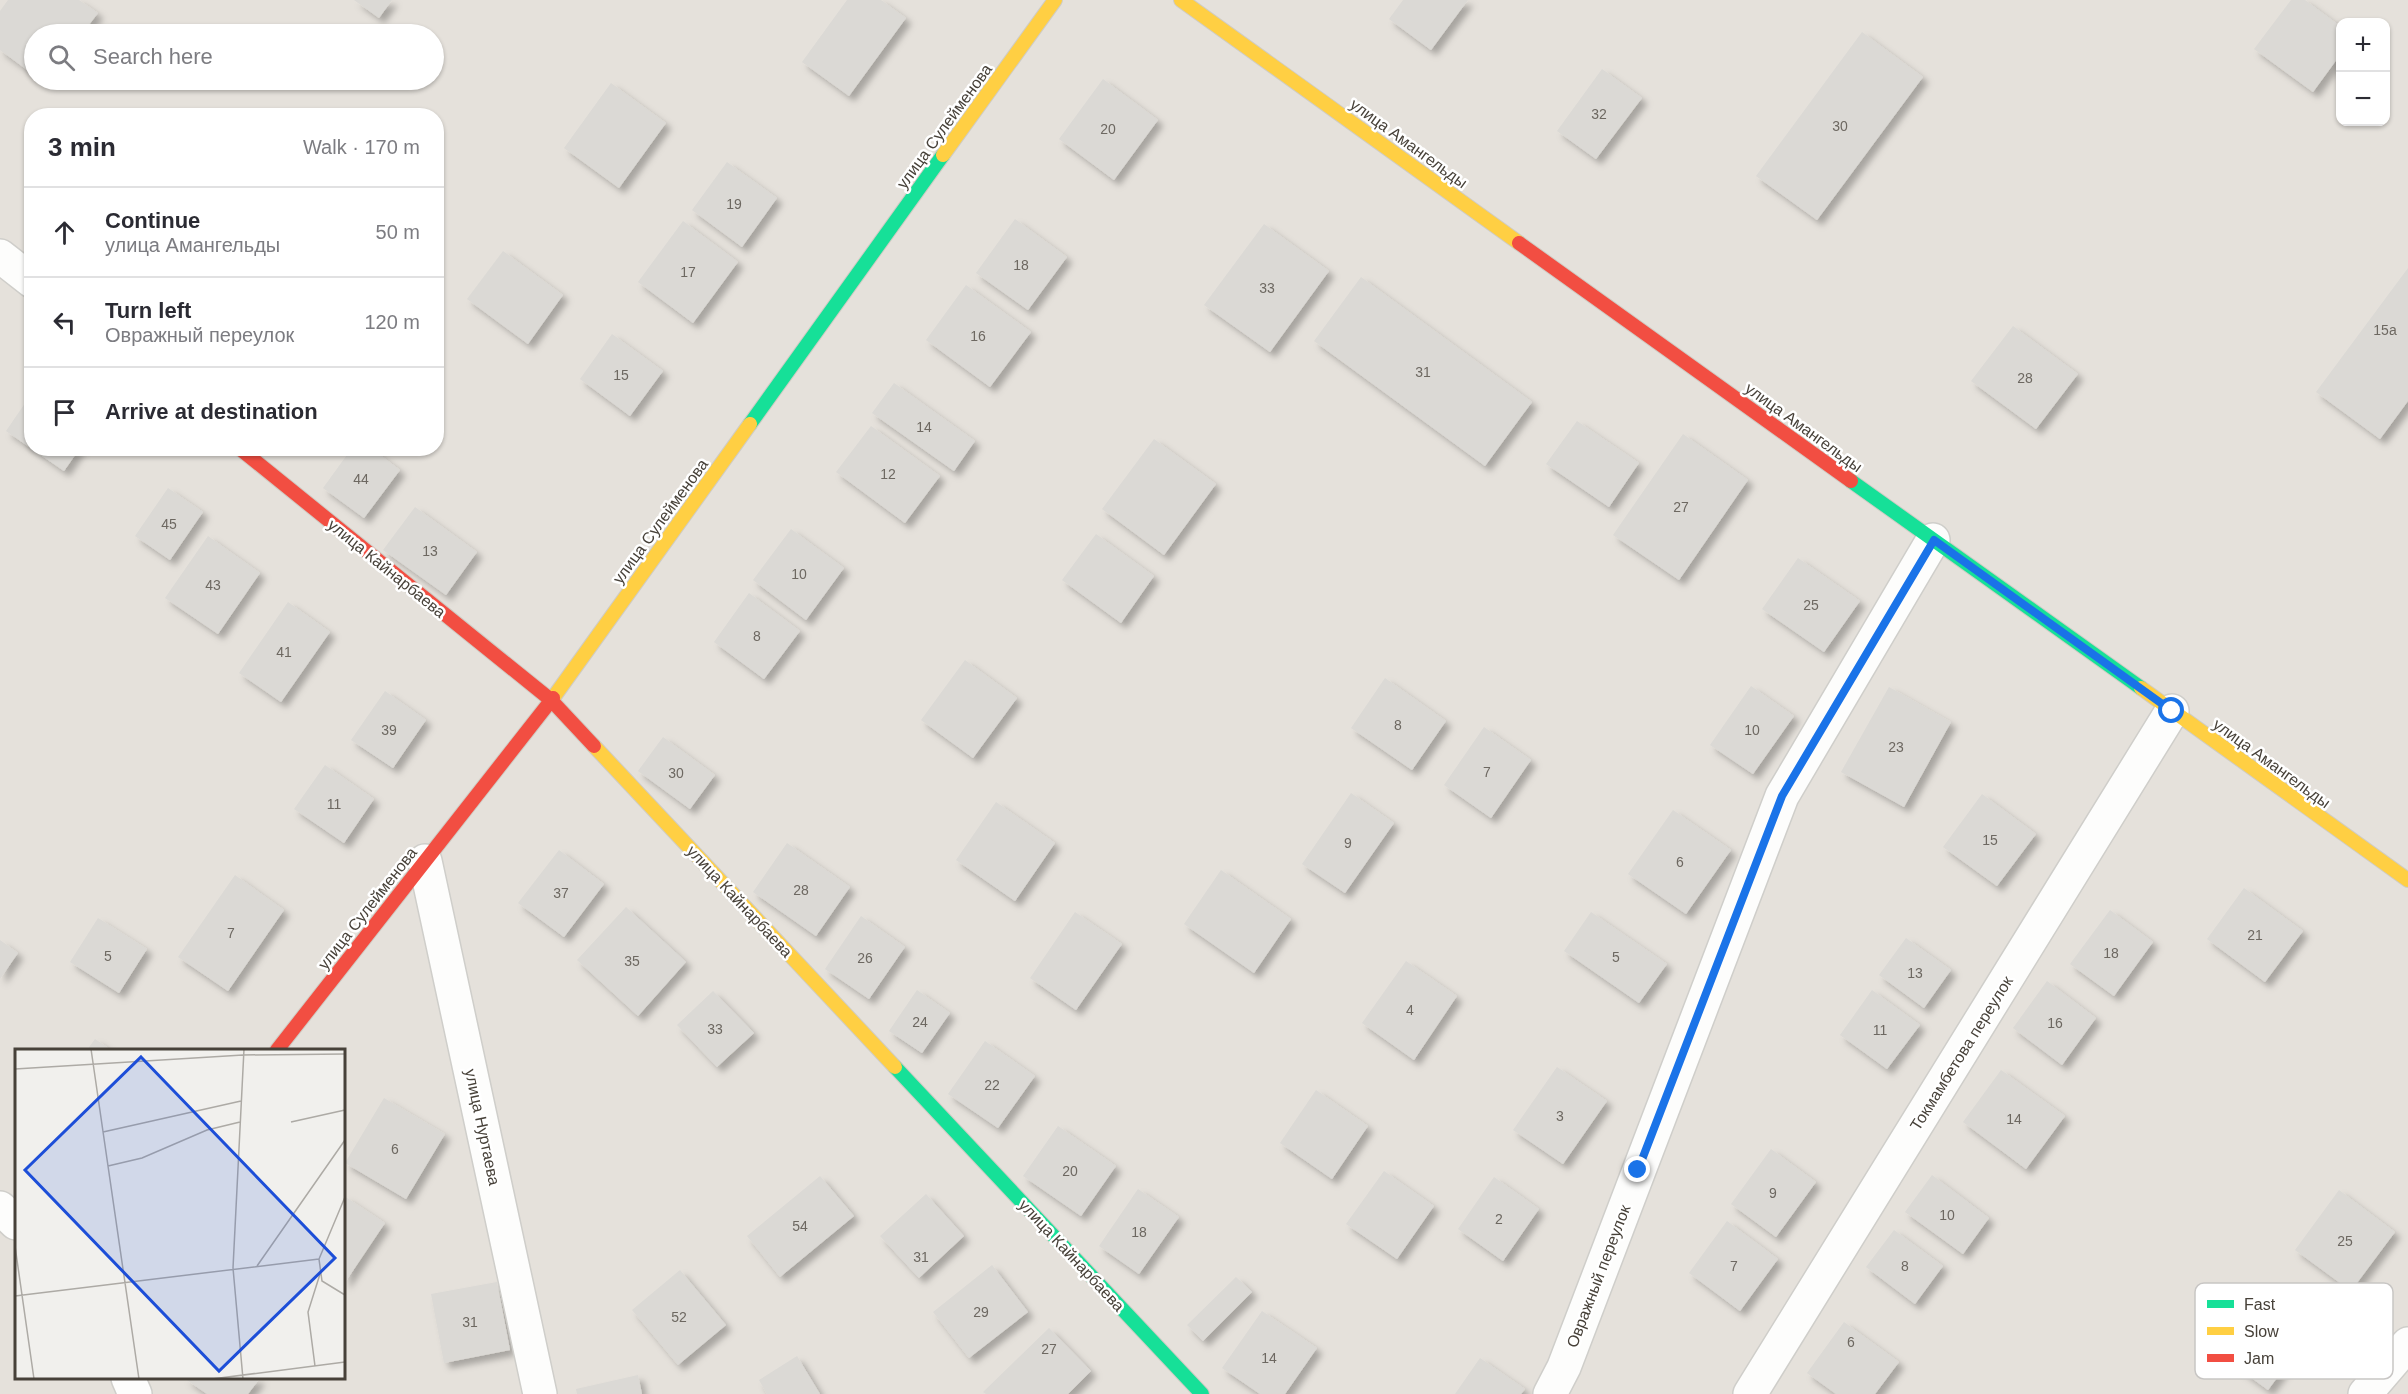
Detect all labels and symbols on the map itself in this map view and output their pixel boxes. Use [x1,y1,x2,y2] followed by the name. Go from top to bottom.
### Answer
[894,61,995,192] street label: улица Сулейменова
[1347,95,1470,191] street label: улица Амангельды
[1591,106,1607,122] house number: 32
[1832,118,1848,134] house number: 30
[1100,121,1116,137] house number: 20
[726,196,742,212] house number: 19
[1013,257,1029,273] house number: 18
[680,264,696,280] house number: 17
[1259,280,1275,296] house number: 33
[2373,322,2397,338] house number: 15а
[970,328,986,344] house number: 16
[1415,364,1431,380] house number: 31
[613,367,629,383] house number: 15
[2017,370,2033,386] house number: 28
[1742,379,1865,475] street label: улица Амангельды
[916,419,932,435] house number: 14
[610,456,711,587] street label: улица Сулейменова
[880,466,896,482] house number: 12
[353,471,369,487] house number: 44
[1673,499,1689,515] house number: 27
[161,516,177,532] house number: 45
[325,516,449,621] street label: улица Кайнарбаева
[422,543,438,559] house number: 13
[791,566,807,582] house number: 10
[205,577,221,593] house number: 43
[1803,597,1819,613] house number: 25
[753,628,761,644] house number: 8
[276,644,292,660] house number: 41
[2158,697,2184,723] route start
[2210,715,2333,811] street label: улица Амангельды
[1394,717,1402,733] house number: 8
[381,722,397,738] house number: 39
[1744,722,1760,738] house number: 10
[1888,739,1904,755] house number: 23
[1483,764,1491,780] house number: 7
[668,765,684,781] house number: 30
[327,796,341,812] house number: 11
[1982,832,1998,848] house number: 15
[1344,835,1352,851] house number: 9
[684,842,796,961] street label: улица Кайнарбаева
[315,844,420,973] street label: улица Сулейменова
[1676,854,1684,870] house number: 6
[793,882,809,898] house number: 28
[553,885,569,901] house number: 37
[227,925,235,941] house number: 7
[2247,927,2263,943] house number: 21
[2103,945,2119,961] house number: 18
[104,948,112,964] house number: 5
[1612,949,1620,965] house number: 5
[857,950,873,966] house number: 26
[624,953,640,969] house number: 35
[1907,965,1923,981] house number: 13
[1907,972,2016,1133] street label: Токмамбетова переулок
[1406,1002,1414,1018] house number: 4
[912,1014,928,1030] house number: 24
[2047,1015,2063,1031] house number: 16
[707,1021,723,1037] house number: 33
[1873,1022,1887,1038] house number: 11
[15,1049,345,1379] inset map
[462,1067,503,1187] street label: улица Нуртаева
[984,1077,1000,1093] house number: 22
[1556,1108,1564,1124] house number: 3
[2006,1111,2022,1127] house number: 14
[391,1141,399,1157] house number: 6
[1624,1156,1650,1182] route end
[1062,1163,1078,1179] house number: 20
[1769,1185,1777,1201] house number: 9
[1016,1196,1128,1315] street label: улица Кайнарбаева
[1563,1202,1634,1350] street label: Овражный переулок
[1939,1207,1955,1223] house number: 10
[1495,1211,1503,1227] house number: 2
[792,1218,808,1234] house number: 54
[1131,1224,1147,1240] house number: 18
[2337,1233,2353,1249] house number: 25
[913,1249,929,1265] house number: 31
[1730,1258,1738,1274] house number: 7
[1901,1258,1909,1274] house number: 8
[2195,1283,2393,1379] legend
[2244,1296,2276,1313] text: Fast
[973,1304,989,1320] house number: 29
[671,1309,687,1325] house number: 52
[462,1314,478,1330] house number: 31
[2244,1323,2279,1340] text: Slow
[1847,1334,1855,1350] house number: 6
[1041,1341,1057,1357] house number: 27
[1261,1350,1277,1366] house number: 14
[2244,1350,2274,1367] text: Jam

